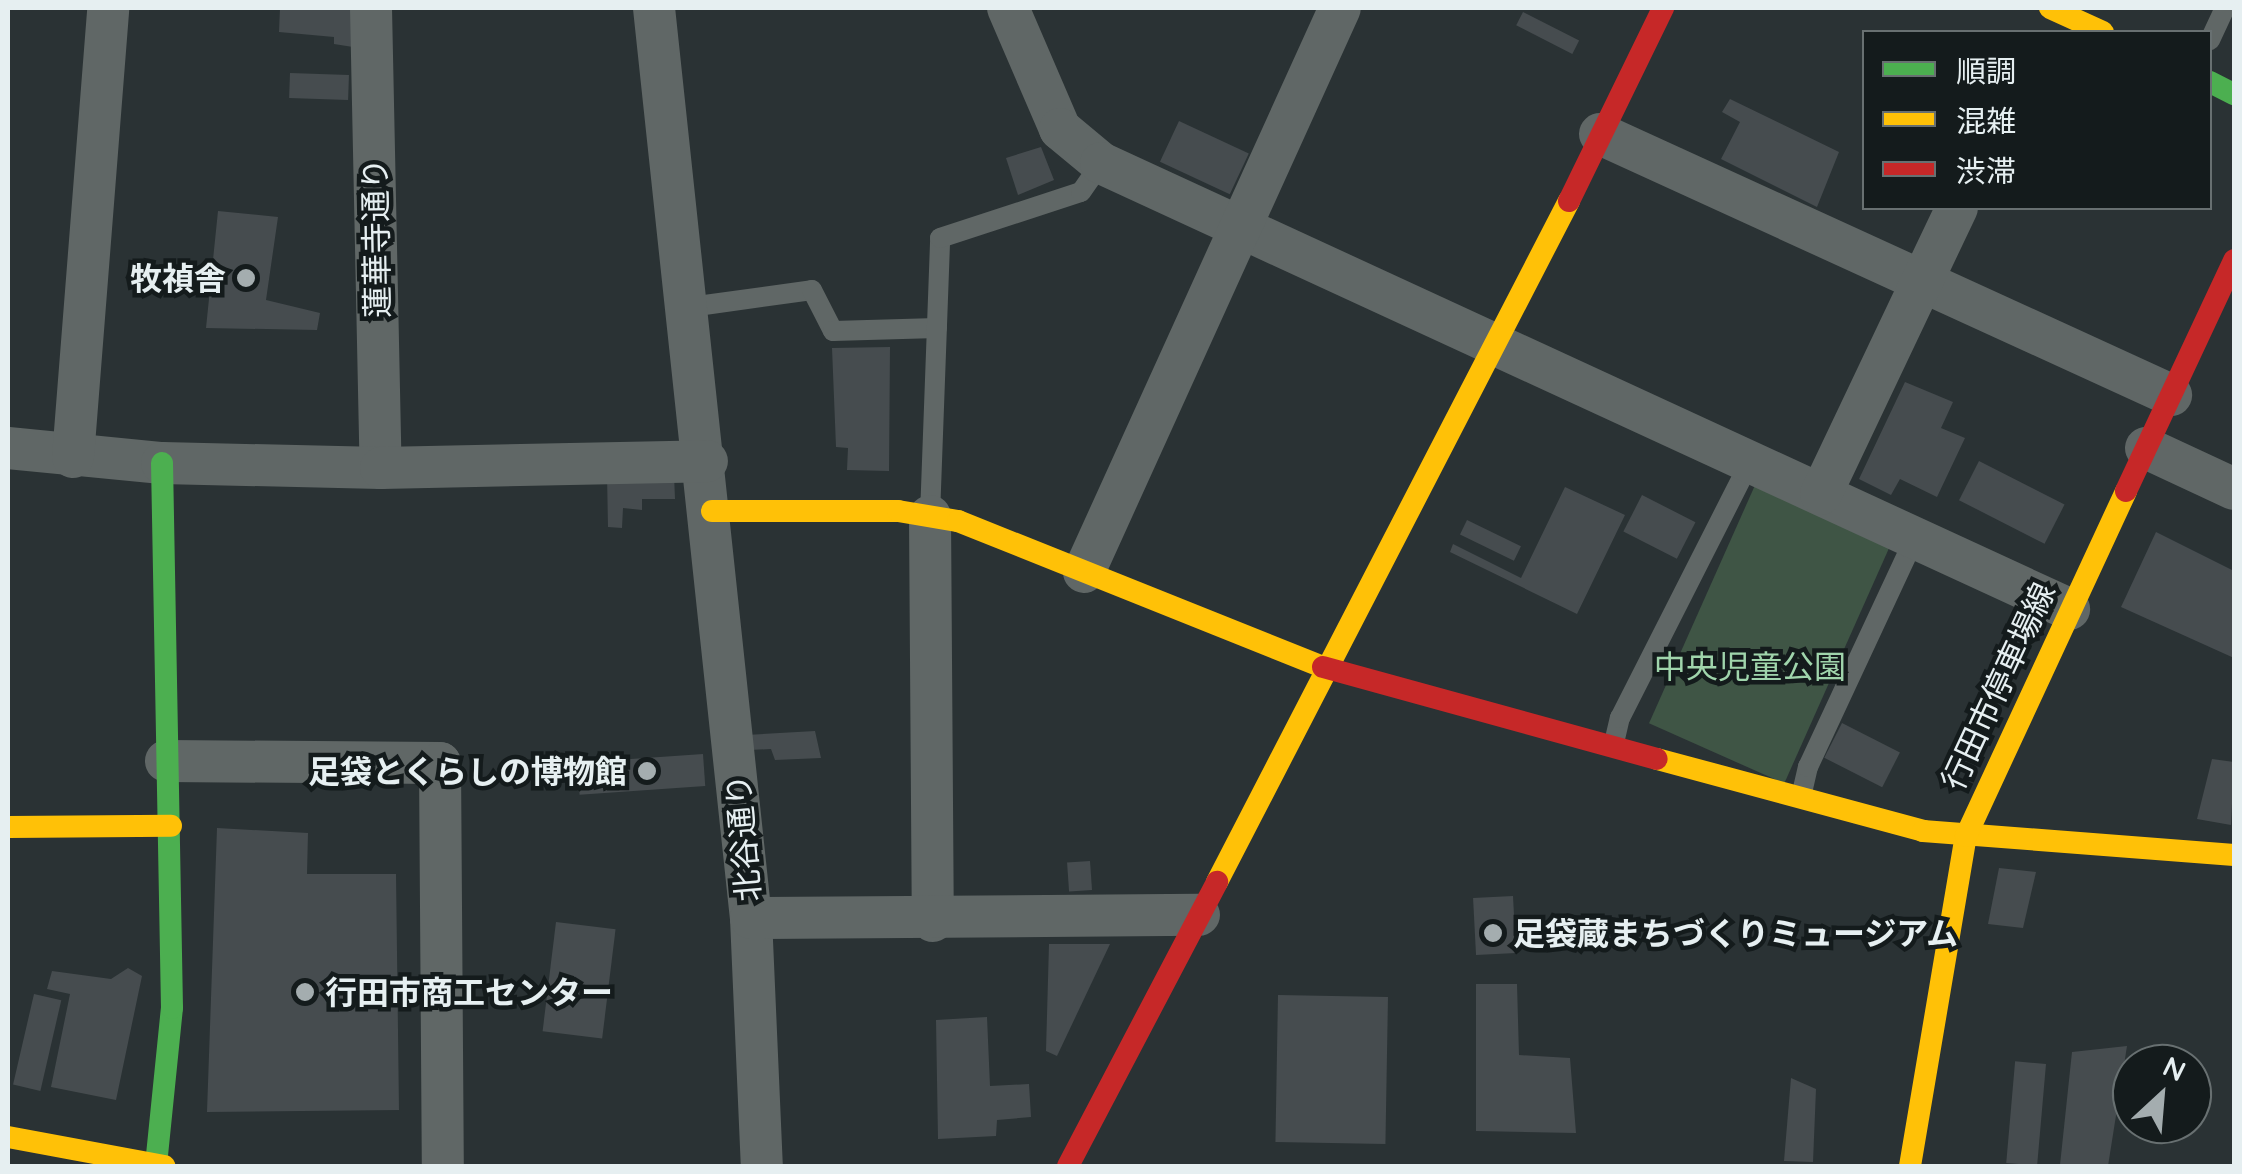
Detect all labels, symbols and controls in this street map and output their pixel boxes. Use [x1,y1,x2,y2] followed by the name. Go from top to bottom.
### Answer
[1862,30,2212,210] legend
[1956,52,2016,90] text: 順調
[1956,102,2016,140] text: 混雑
[1956,152,2016,190] text: 渋滞
[355,158,397,318] street label: 蓮華寺通り
[130,259,226,297] place label: 牧禎舎
[235,267,257,289] marker: 牧禎舎
[1933,576,2063,796] street label: 行田市停車場線
[1654,647,1846,685] park label: 中央児童公園
[307,752,627,790] place label: 足袋とくらしの博物館
[636,760,658,782] marker: 足袋とくらしの博物館
[718,773,768,903] street label: 北谷通り
[1513,914,1961,952] place label: 足袋蔵まちづくりミュージアム
[1482,922,1504,944] marker: 足袋蔵まちづくりミュージアム
[325,973,613,1011] place label: 行田市商工センター
[294,981,316,1003] marker: 行田市商工センター
[2112,1044,2212,1144] north arrow
[2158,1048,2191,1089] text: N

